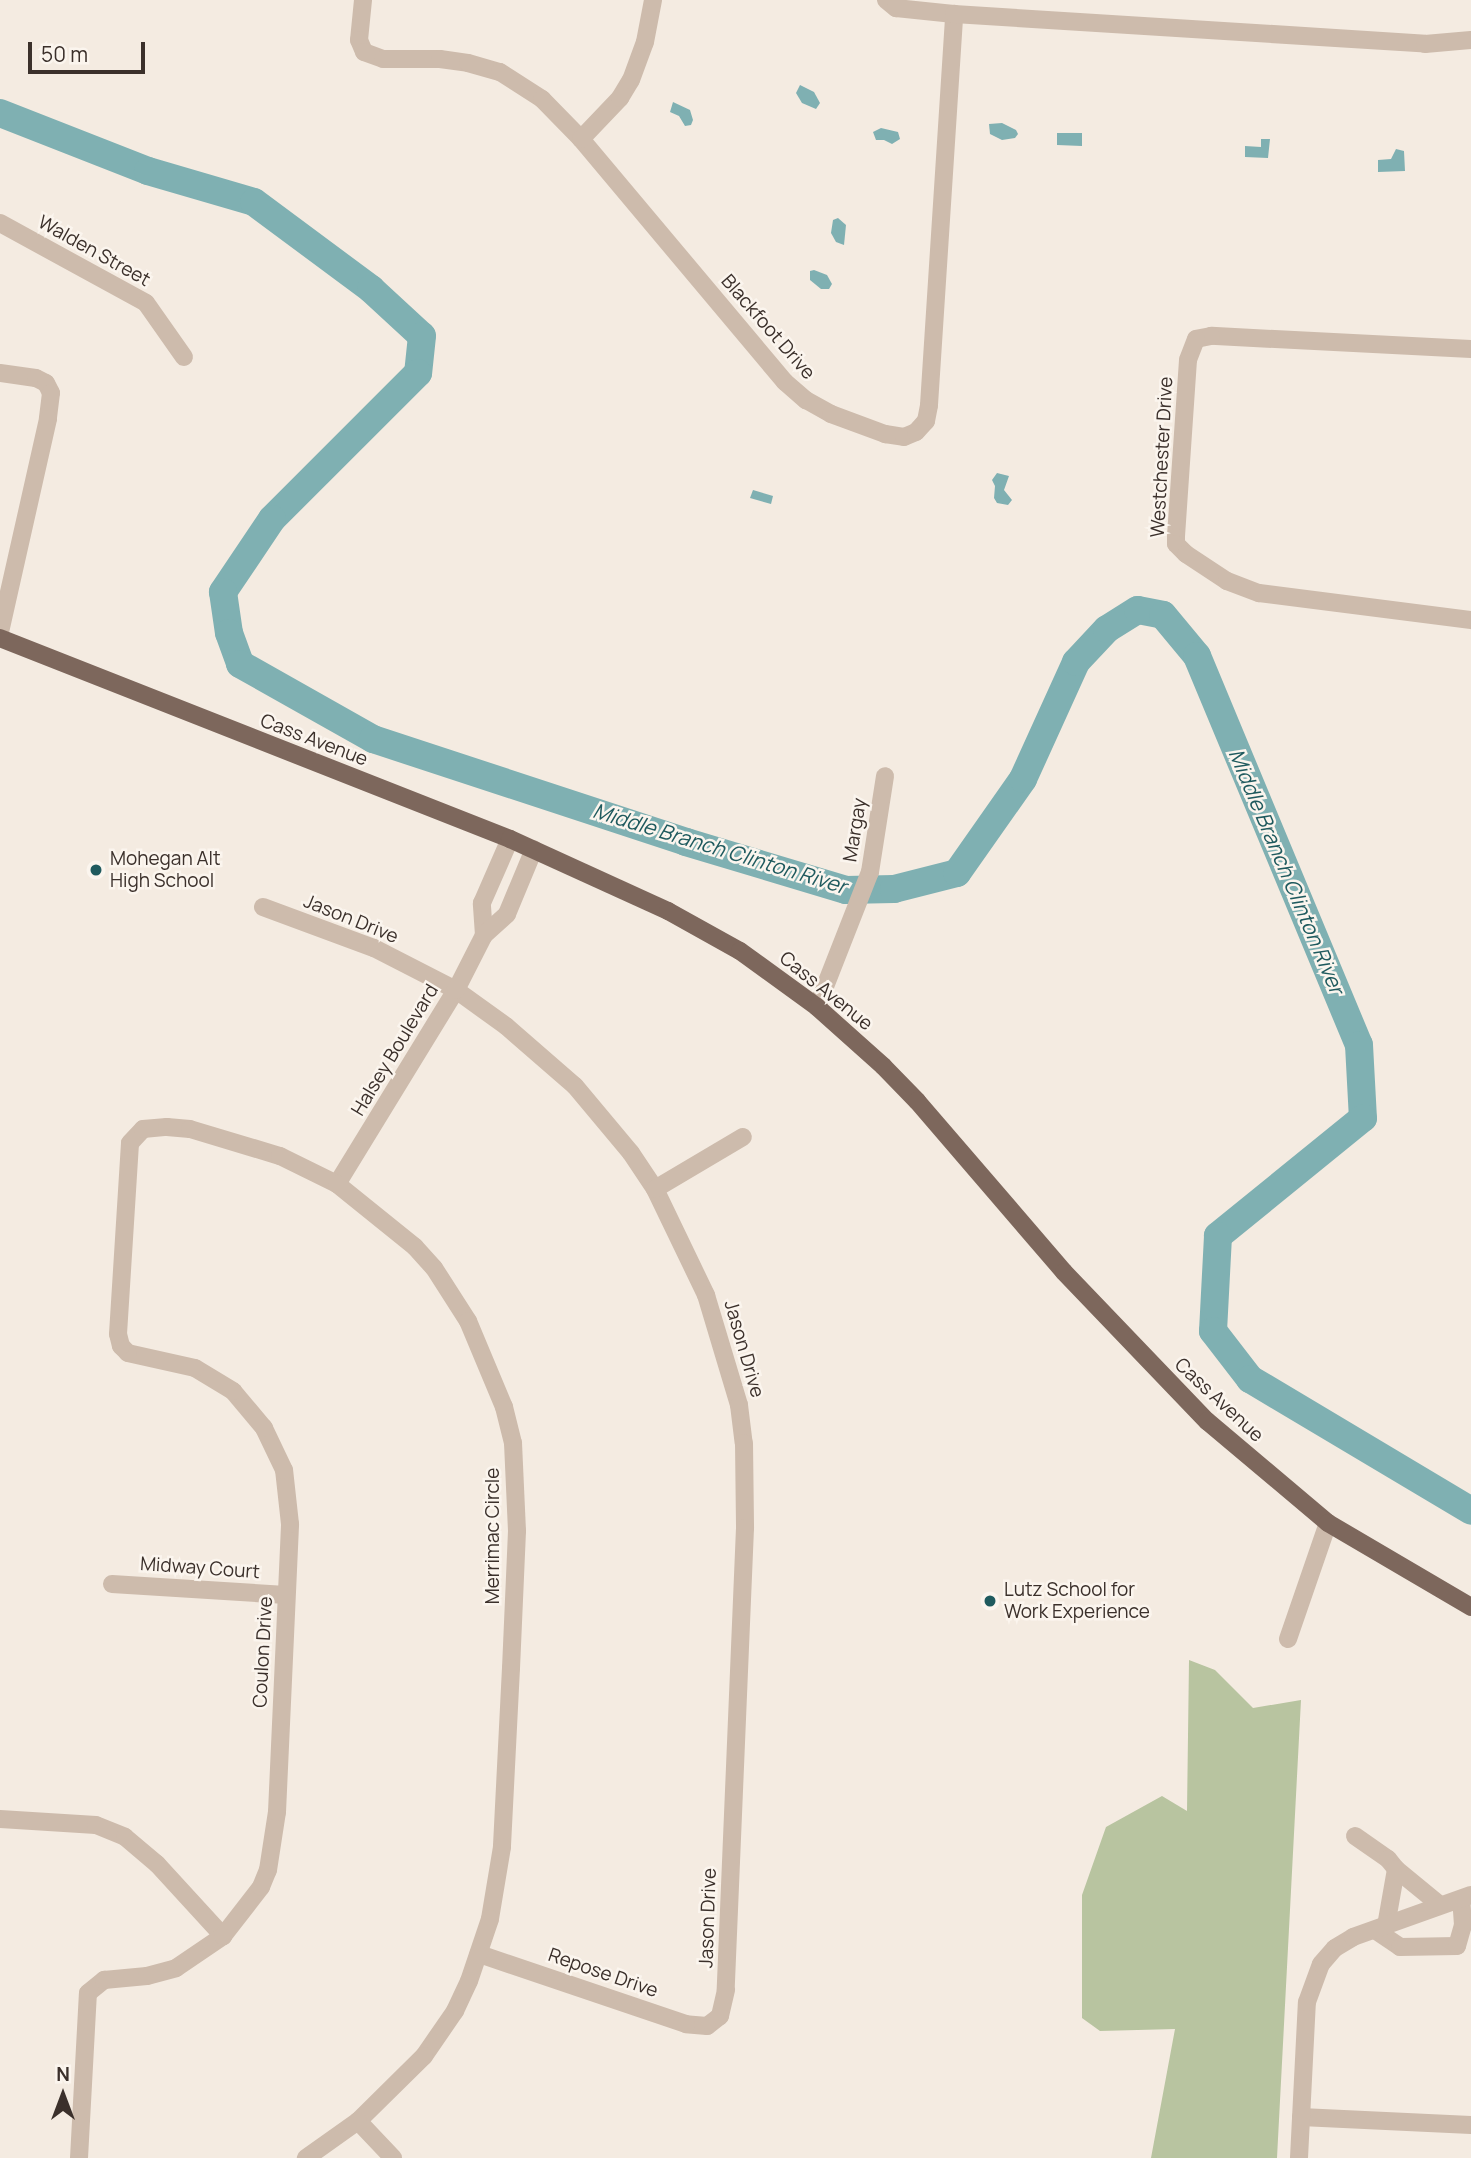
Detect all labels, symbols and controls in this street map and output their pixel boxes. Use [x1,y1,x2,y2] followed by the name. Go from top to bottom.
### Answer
[32,28,149,72] scale bar
[41,40,88,68] text: 50 m
[34,211,154,291] street label: Walden Street
[716,270,820,384] street label: Blackfoot Drive
[1146,376,1178,538] street label: Westchester Drive
[257,709,371,771] street label: Cass Avenue
[1224,745,1350,997] water label: Middle Branch Clinton River
[839,796,871,864] street label: Margay
[590,797,850,899] water label: Middle Branch Clinton River
[110,848,221,892] place label: Mohegan Alt High School
[88,862,104,878] marker: Mohegan Alt High School
[300,890,402,948] street label: Jason Drive
[775,947,877,1035] street label: Cass Avenue
[347,980,443,1120] street label: Halsey Boulevard
[719,1298,769,1400] street label: Jason Drive
[1170,1353,1268,1447] street label: Cass Avenue
[482,1468,504,1604] street label: Merrimac Circle
[139,1552,261,1584] street label: Midway Court
[1004,1579,1150,1623] place label: Lutz School for Work Experience
[982,1593,998,1609] marker: Lutz School for Work Experience
[249,1596,277,1708] street label: Coulon Drive
[695,1868,721,1968] street label: Jason Drive
[545,1944,661,2002] street label: Repose Drive
[28,2060,98,2130] north arrow
[56,2061,70,2087] text: N

